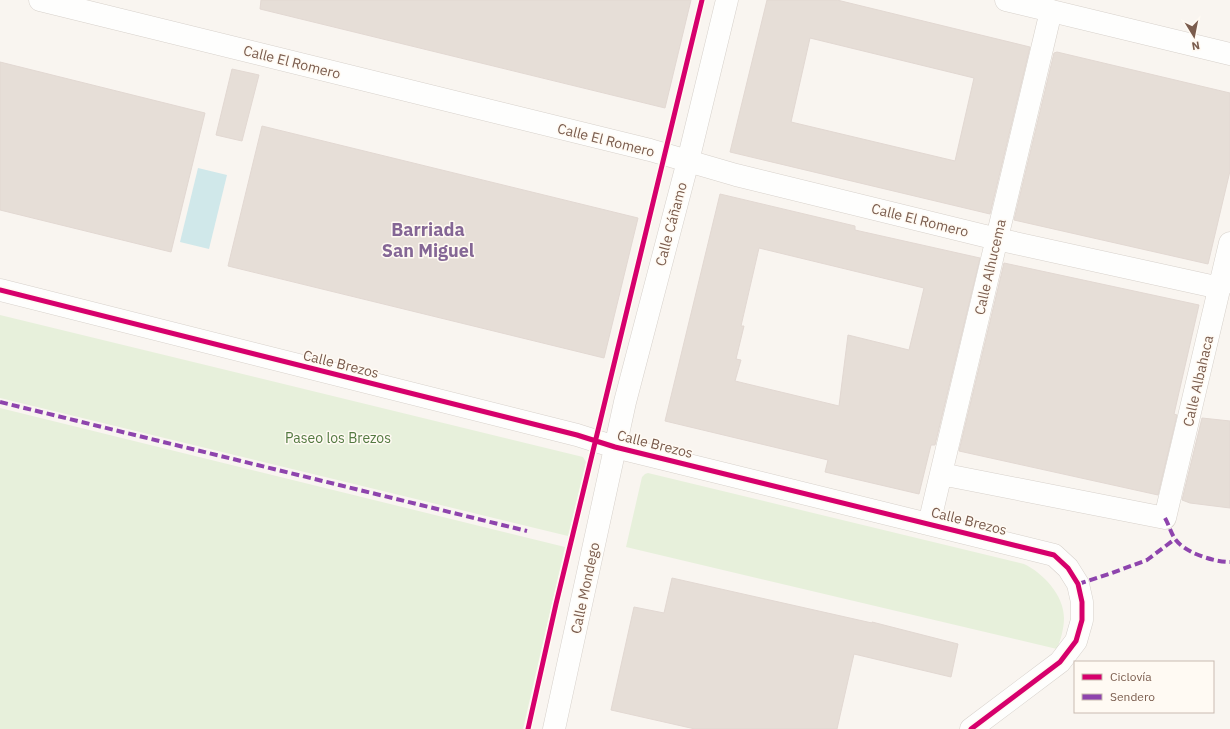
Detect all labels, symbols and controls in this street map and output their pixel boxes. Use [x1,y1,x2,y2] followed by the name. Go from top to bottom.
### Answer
[1174,16,1214,56] north arrow
[1191,38,1201,53] text: N
[242,41,343,83] street label: Calle El Romero
[556,119,657,161] street label: Calle El Romero
[651,180,691,268] street label: Calle Cáñamo
[870,199,971,241] street label: Calle El Romero
[970,217,1010,317] street label: Calle Alhucema
[382,218,475,262] district label: Barriada San Miguel
[1179,333,1217,428] street label: Calle Albahaca
[301,346,381,382] street label: Calle Brezos
[615,426,695,462] street label: Calle Brezos
[285,429,391,447] park label: Paseo los Brezos
[929,503,1009,539] street label: Calle Brezos
[567,541,603,635] street label: Calle Mondego
[1074,661,1214,713] legend
[1110,669,1152,684] text: Ciclovía
[1110,689,1155,704] text: Sendero

